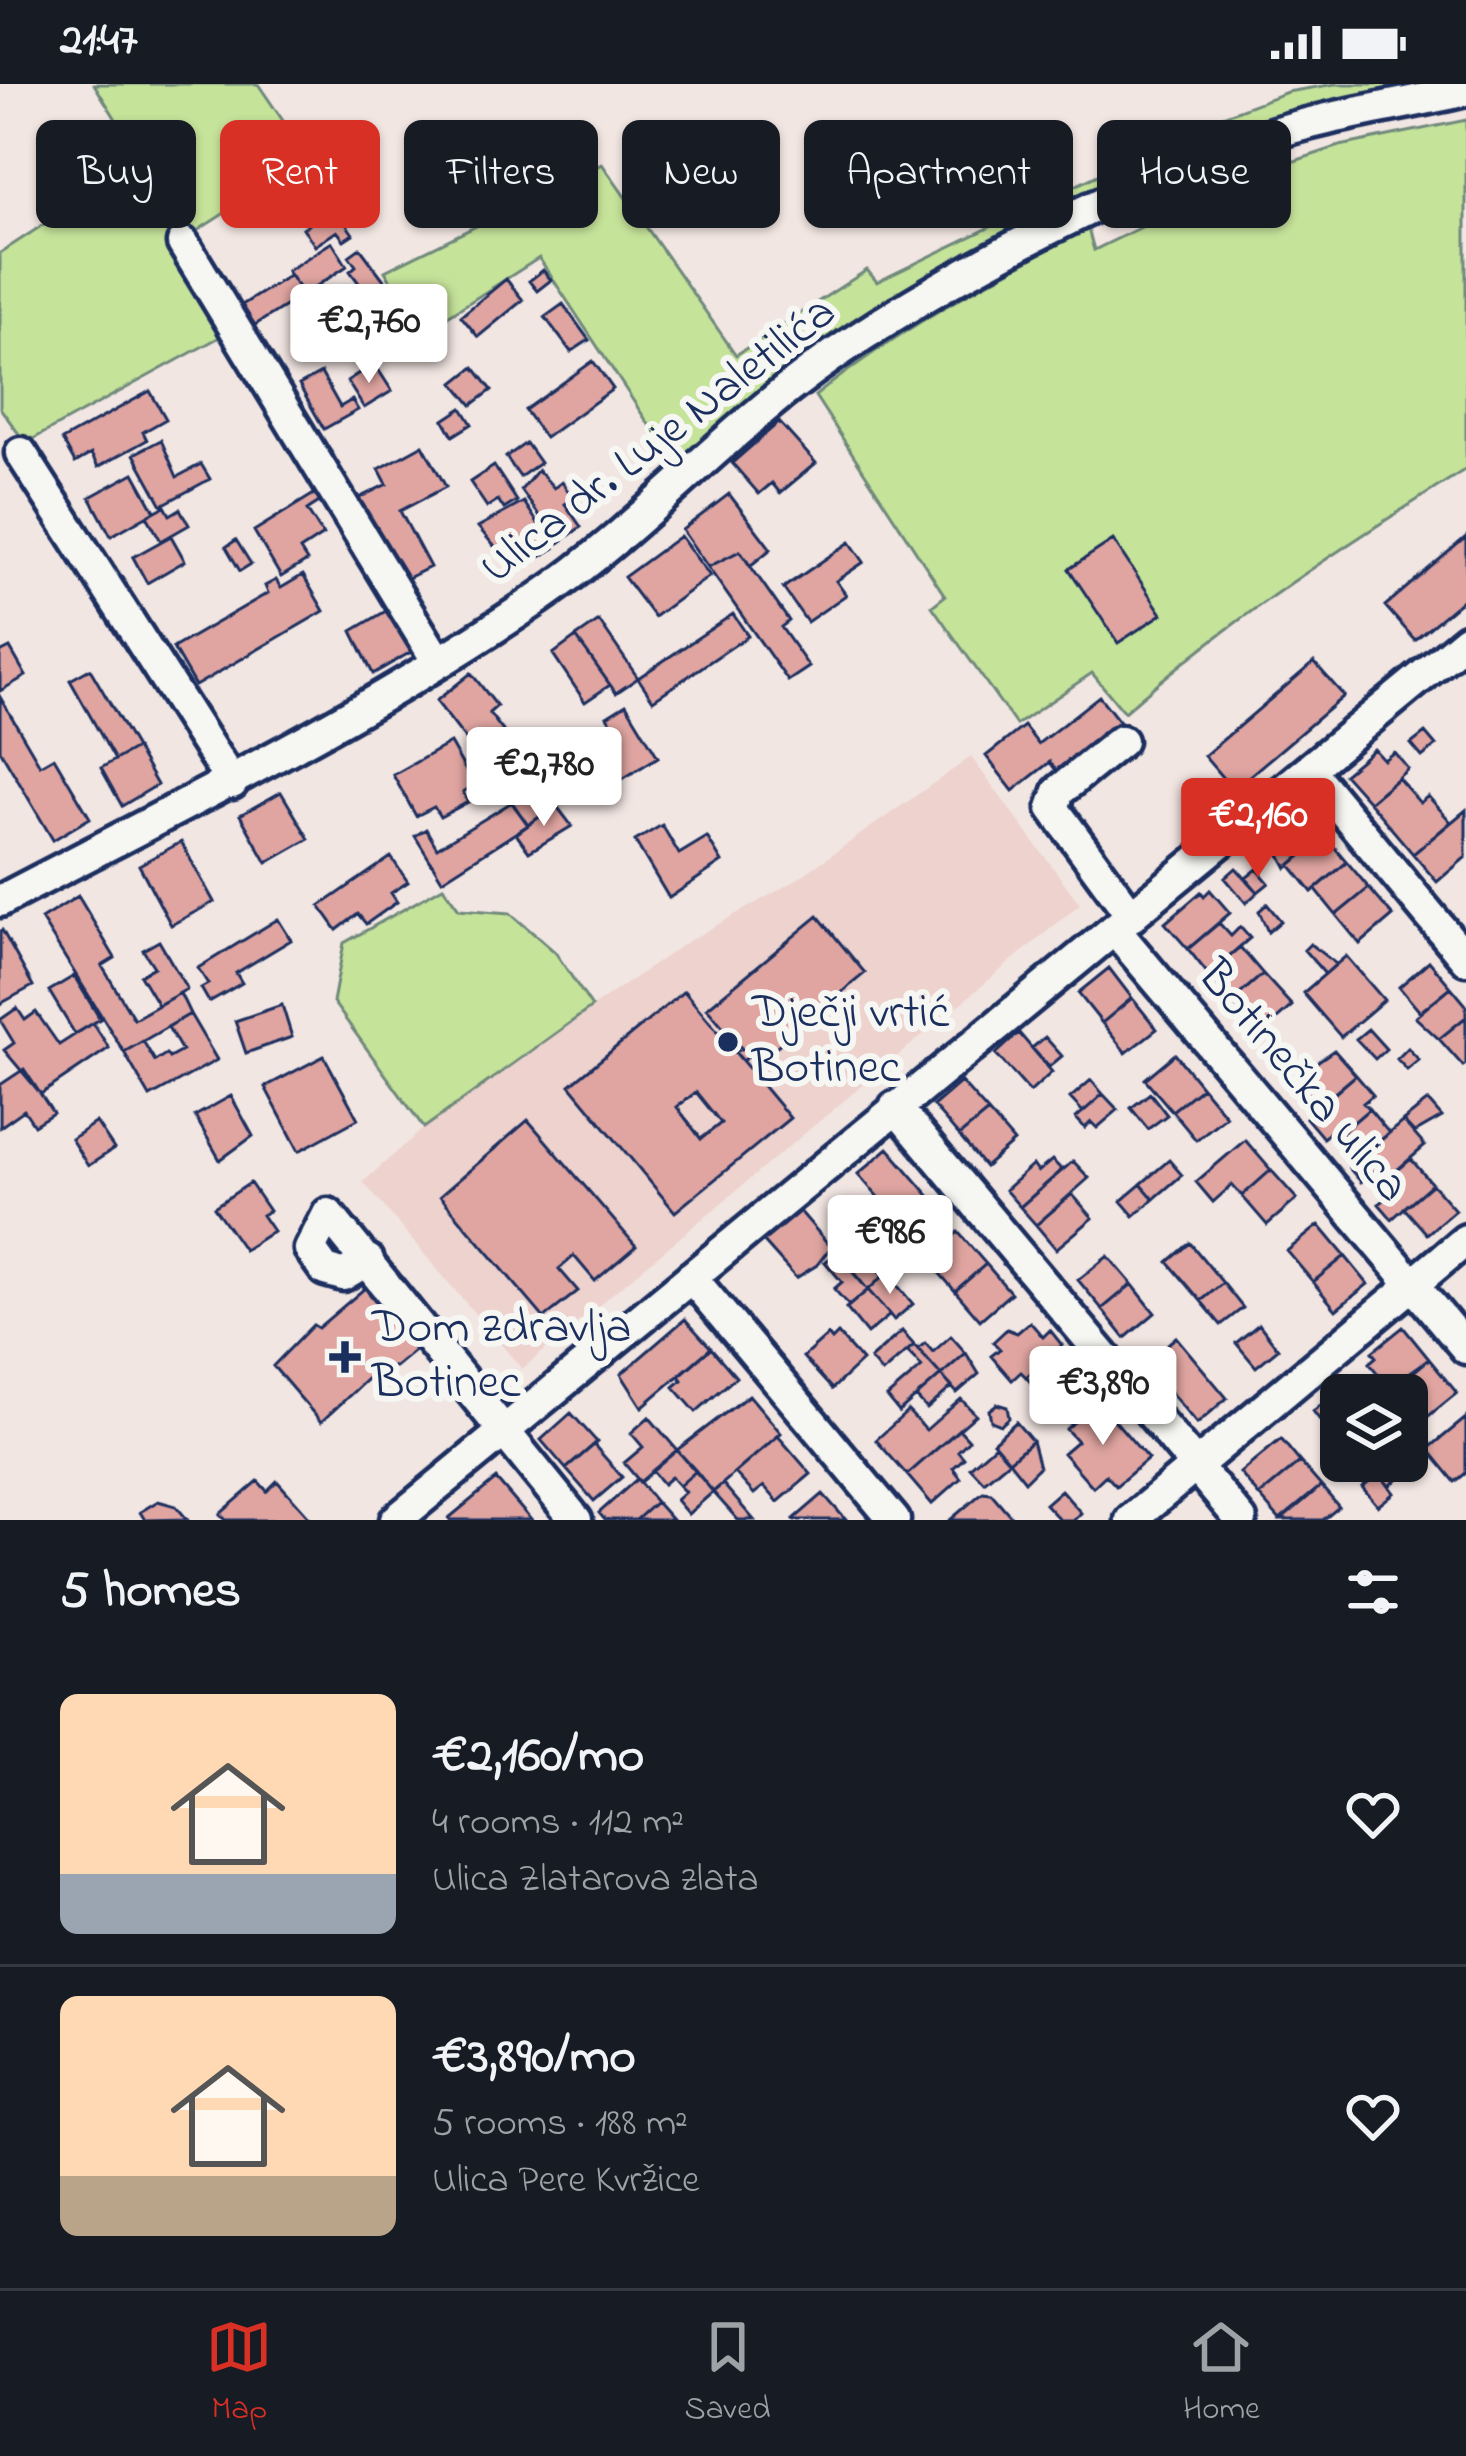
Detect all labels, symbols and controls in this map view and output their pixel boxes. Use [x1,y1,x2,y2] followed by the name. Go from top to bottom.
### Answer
[60,9,138,75] text: 21:47
[36,120,196,228] chip: Buy
[220,120,380,228] chip: Rent
[404,120,598,228] chip: Filters
[622,120,780,228] chip: New
[804,120,1073,228] chip: Apartment
[1097,120,1291,228] chip: House
[466,280,852,602] street label: Ulica dr. Luje Naletilića
[271,284,467,386] pin: €2,760
[317,294,421,351] text: €2,760
[446,727,642,829] pin: €2,780
[494,737,594,794] text: €2,780
[1160,778,1356,880] pin: €2,160
[1208,788,1308,845] text: €2,160
[1179,944,1425,1219] street label: Botinečka ulica
[751,979,950,1104] place label: Dječji vrtić Botinec
[715,1029,741,1055] marker: Dječji vrtić Botinec
[819,1195,961,1297] pin: €986
[855,1205,925,1262] text: €986
[371,1294,631,1419] place label: Dom zdravlja Botinec
[329,1341,361,1373] marker: Dom zdravlja Botinec
[1005,1346,1201,1448] pin: €3,890
[1056,1356,1150,1413] text: €3,890
[1320,1374,1428,1482] map controls
[1320,1374,1428,1482] button: layers
[60,1555,241,1630] text: 5 homes
[1340,1559,1406,1625] icon: filters
[432,1720,644,1795] text: €2,160/mo
[156,1742,300,1886] icon: home
[1340,1781,1406,1847] icon: heart
[432,1795,684,1852] text: 4 rooms · 112 m²
[432,1852,759,1909] text: Ulica Zlatarova zlata
[432,2021,636,2096] text: €3,890/mo
[156,2044,300,2188] icon: home
[1340,2083,1406,2149] icon: heart
[432,2096,688,2153] text: 5 rooms · 188 m²
[432,2153,700,2210] text: Ulica Pere Kvržice
[206,2314,272,2434] tab: Map
[685,2314,771,2434] tab: Saved
[1183,2314,1260,2434] tab: Home

